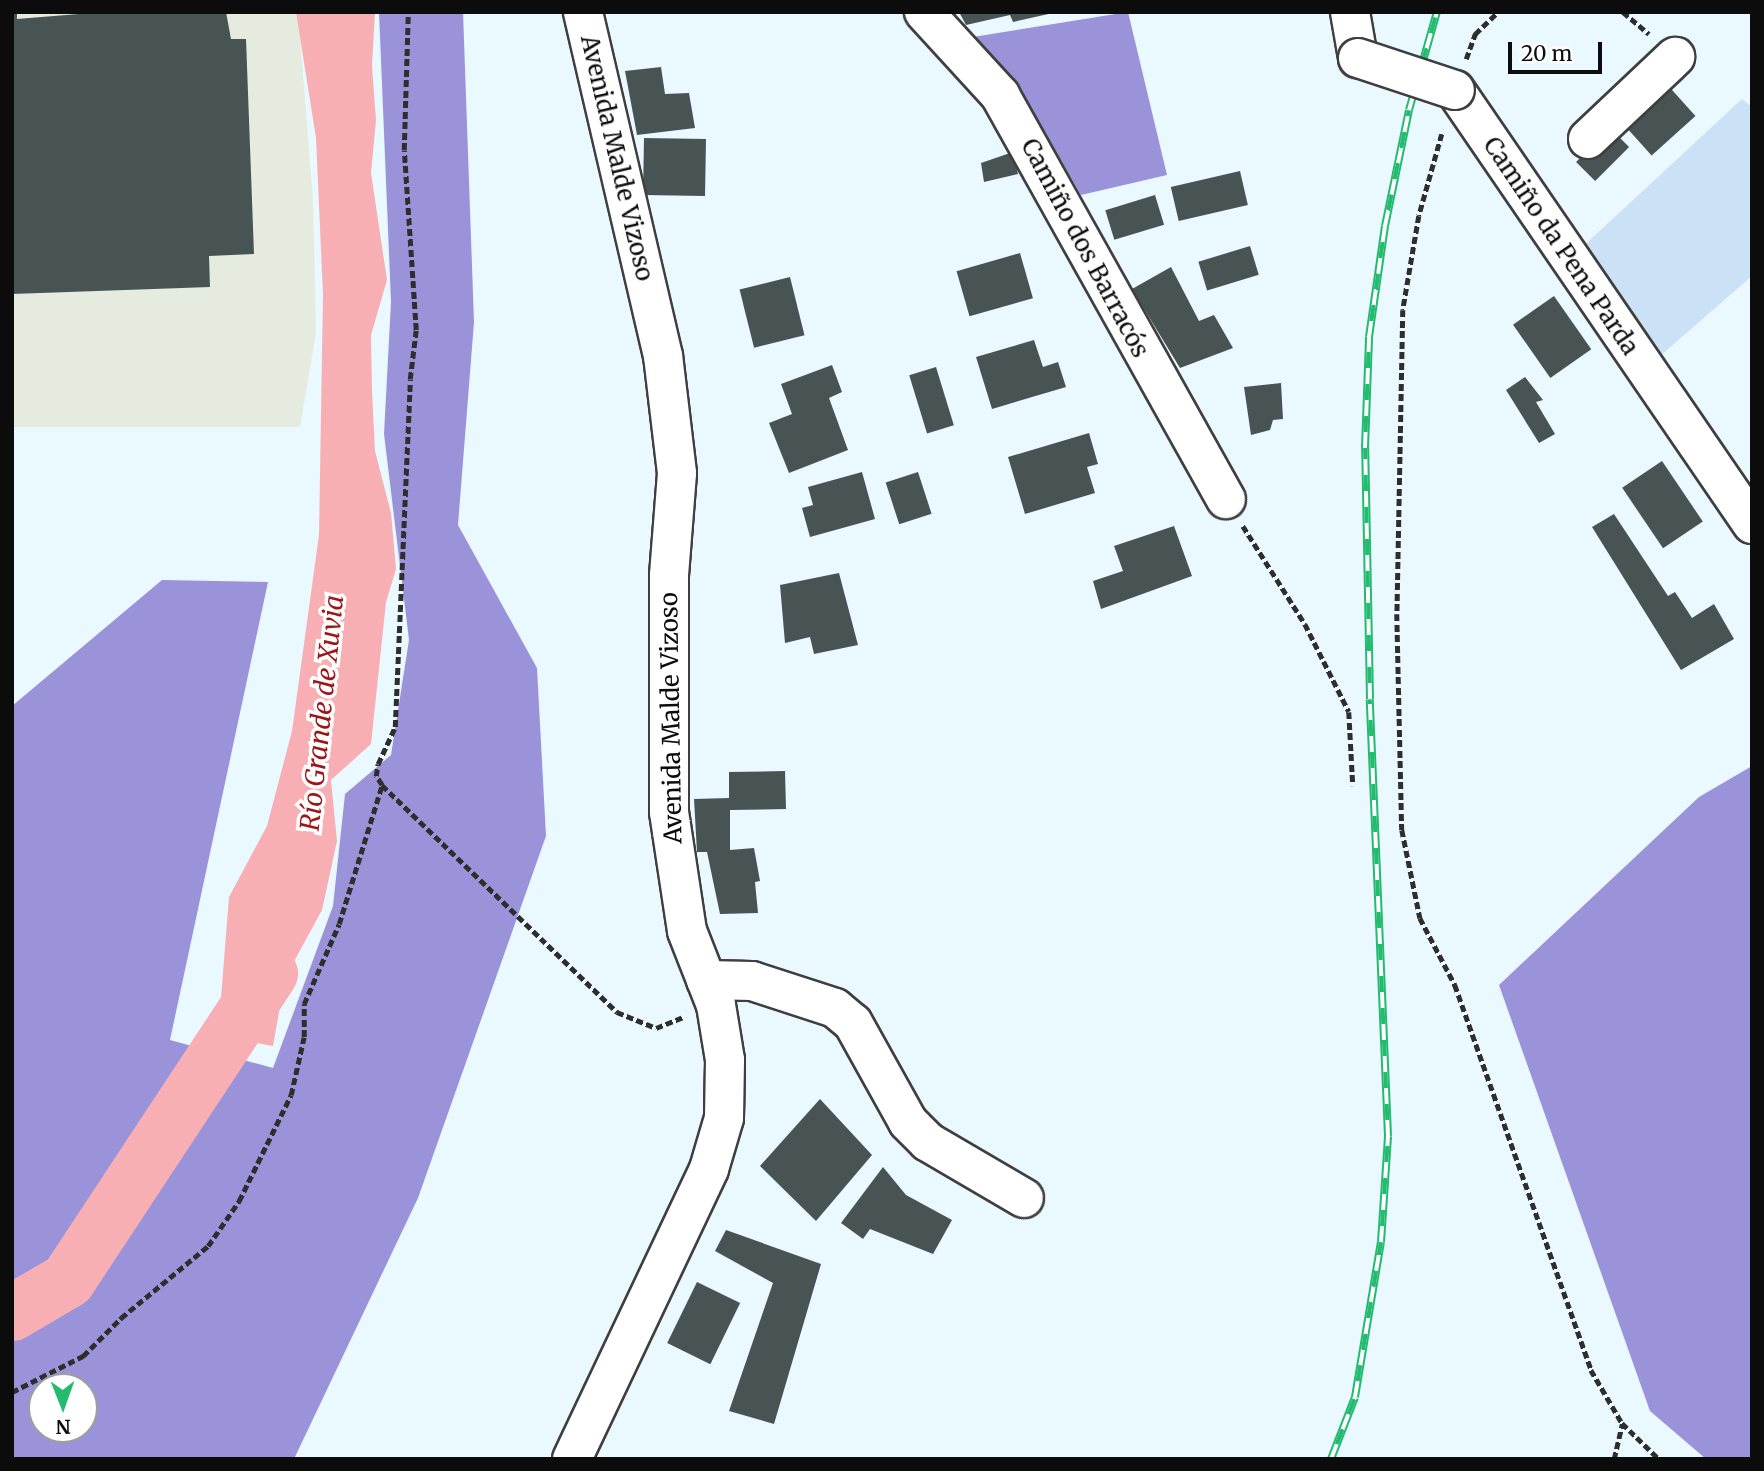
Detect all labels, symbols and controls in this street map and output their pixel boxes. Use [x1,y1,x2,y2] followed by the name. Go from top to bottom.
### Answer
[1512,28,1606,72] scale bar
[575,32,659,284] street label: Avenida Malde Vizoso
[1521,40,1572,67] text: 20 m
[1477,132,1645,360] street label: Camiño da Pena Parda
[1015,134,1155,362] street label: Camiño dos Barracós
[654,592,688,844] street label: Avenida Malde Vizoso
[294,594,350,832] water label: Río Grande de Xuvia
[28,1373,98,1443] north arrow
[56,1415,71,1439] text: N

